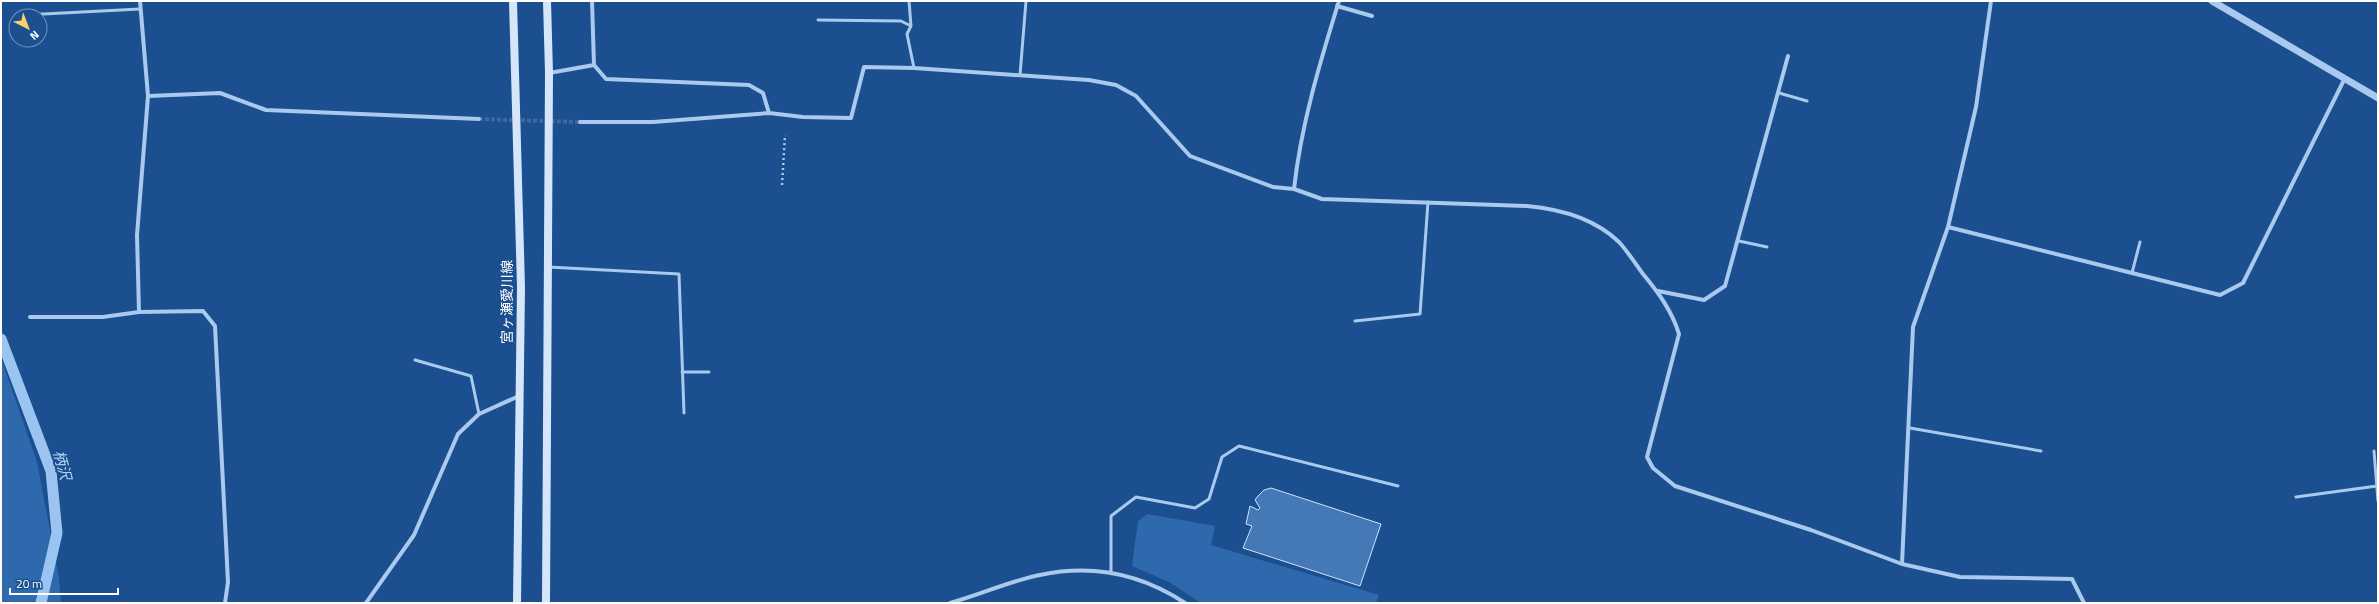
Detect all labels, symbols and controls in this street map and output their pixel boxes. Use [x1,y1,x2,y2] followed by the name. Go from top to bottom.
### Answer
[8,8,48,48] north arrow
[27,27,43,44] text: N
[496,260,517,344] street label: 宮ヶ瀬愛川線
[47,447,78,484] water label: 柄沢
[10,570,118,596] scale bar
[16,574,42,593] text: 20 m

